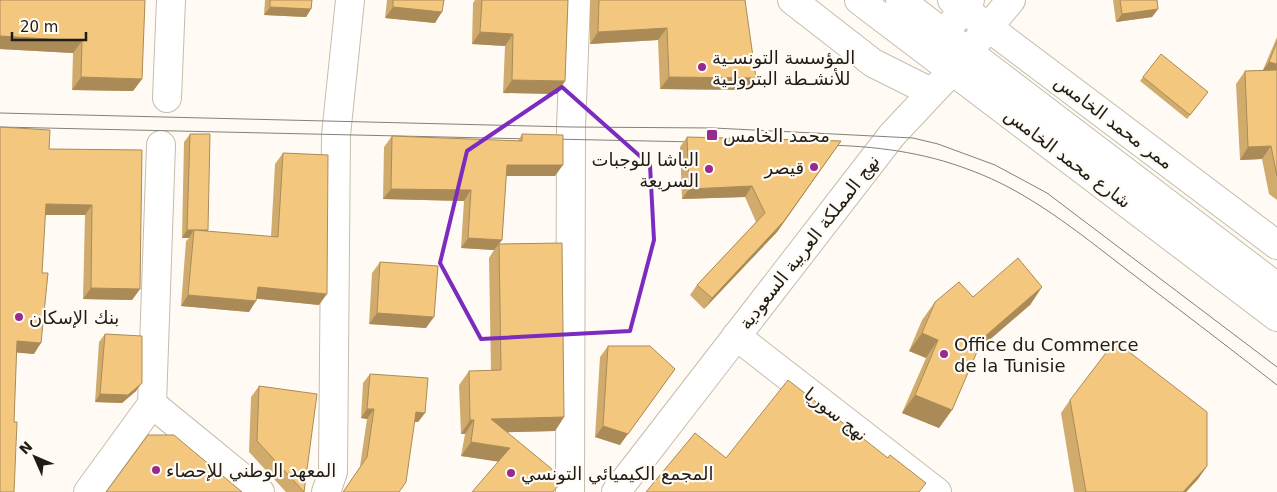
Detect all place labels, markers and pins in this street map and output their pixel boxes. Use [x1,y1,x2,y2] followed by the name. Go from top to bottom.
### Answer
[712,47,855,90] place label: المؤسسة التونسـية للأنشـطة البترولـية
[696,61,708,73] marker: المؤسسة التونسـية للأنشـطة البترولـية
[723,125,830,146] place label: محمد الخامس
[705,128,719,142] marker: محمد الخامس
[592,149,699,192] place label: الباشا للوجبات السريعة
[763,157,804,179] place label: قيصر
[808,161,820,173] marker: قيصر
[703,163,715,175] marker: الباشا للوجبات السريعة
[29,307,119,328] place label: بنك الإسكان
[13,311,25,323] marker: بنك الإسكان
[954,334,1139,376] place label: Office du Commerce de la Tunisie
[938,348,950,360] marker: Office du Commerce de la Tunisie
[166,460,336,482] place label: المعهد الوطني للإحصاء
[521,463,713,485] place label: المجمع الكيميائي التونسي
[150,464,162,476] marker: المعهد الوطني للإحصاء
[505,467,517,479] marker: المجمع الكيميائي التونسي

